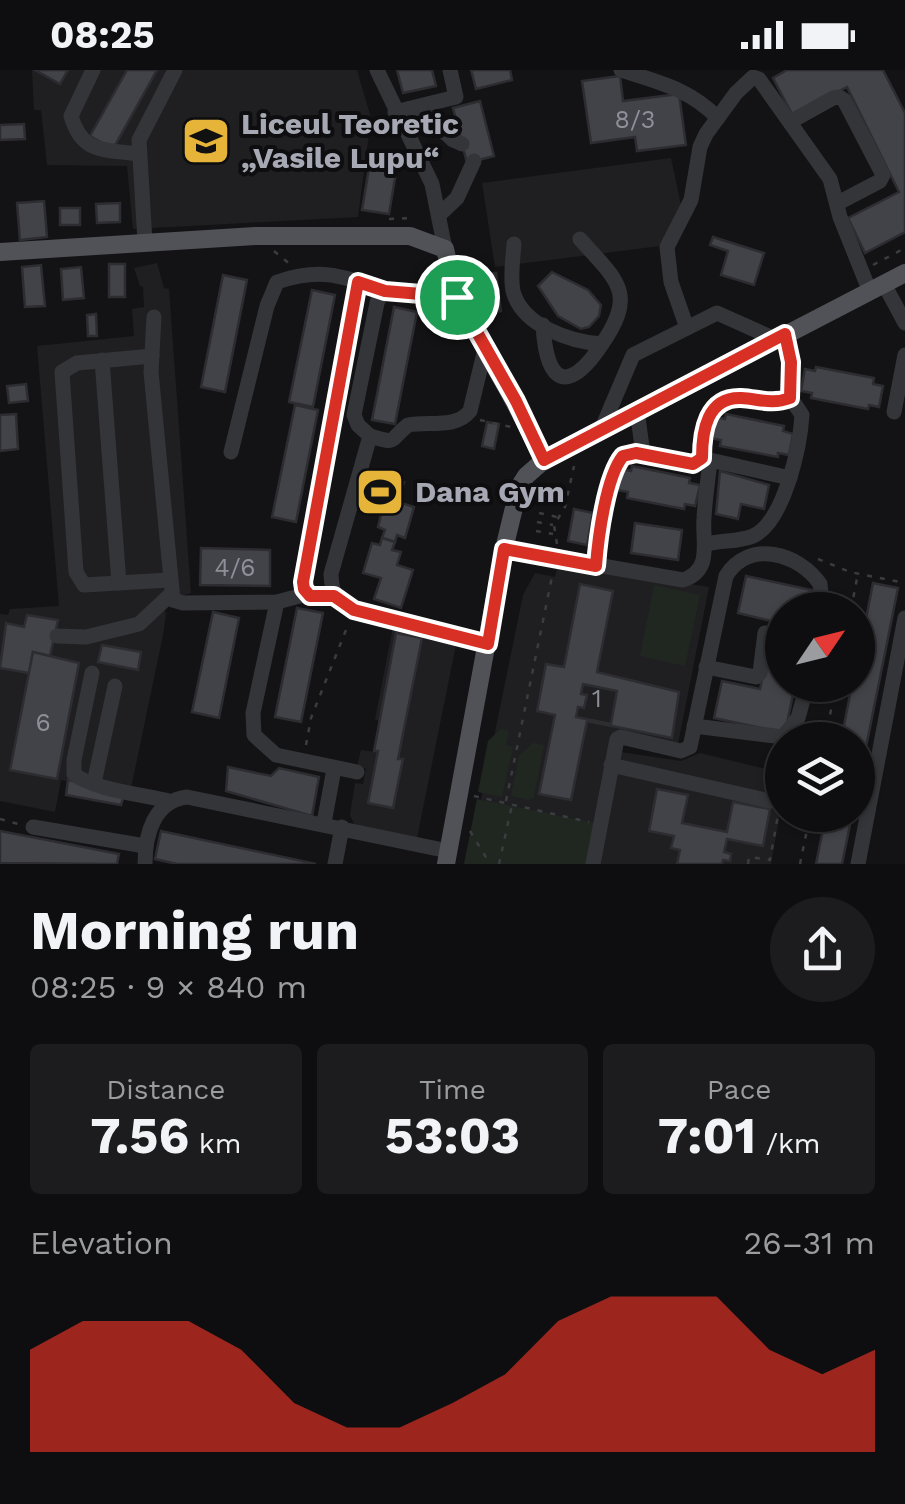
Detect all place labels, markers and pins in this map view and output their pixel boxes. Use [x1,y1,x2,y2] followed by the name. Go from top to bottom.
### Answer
[241,106,459,175] place label: Liceul Teoretic „Vasile Lupu“
[180,115,232,167] school or university icon: Liceul Teoretic „Vasile Lupu“
[415,255,500,340] pin
[354,466,406,518] sports icon: Dana Gym
[415,474,565,509] place label: Dana Gym

